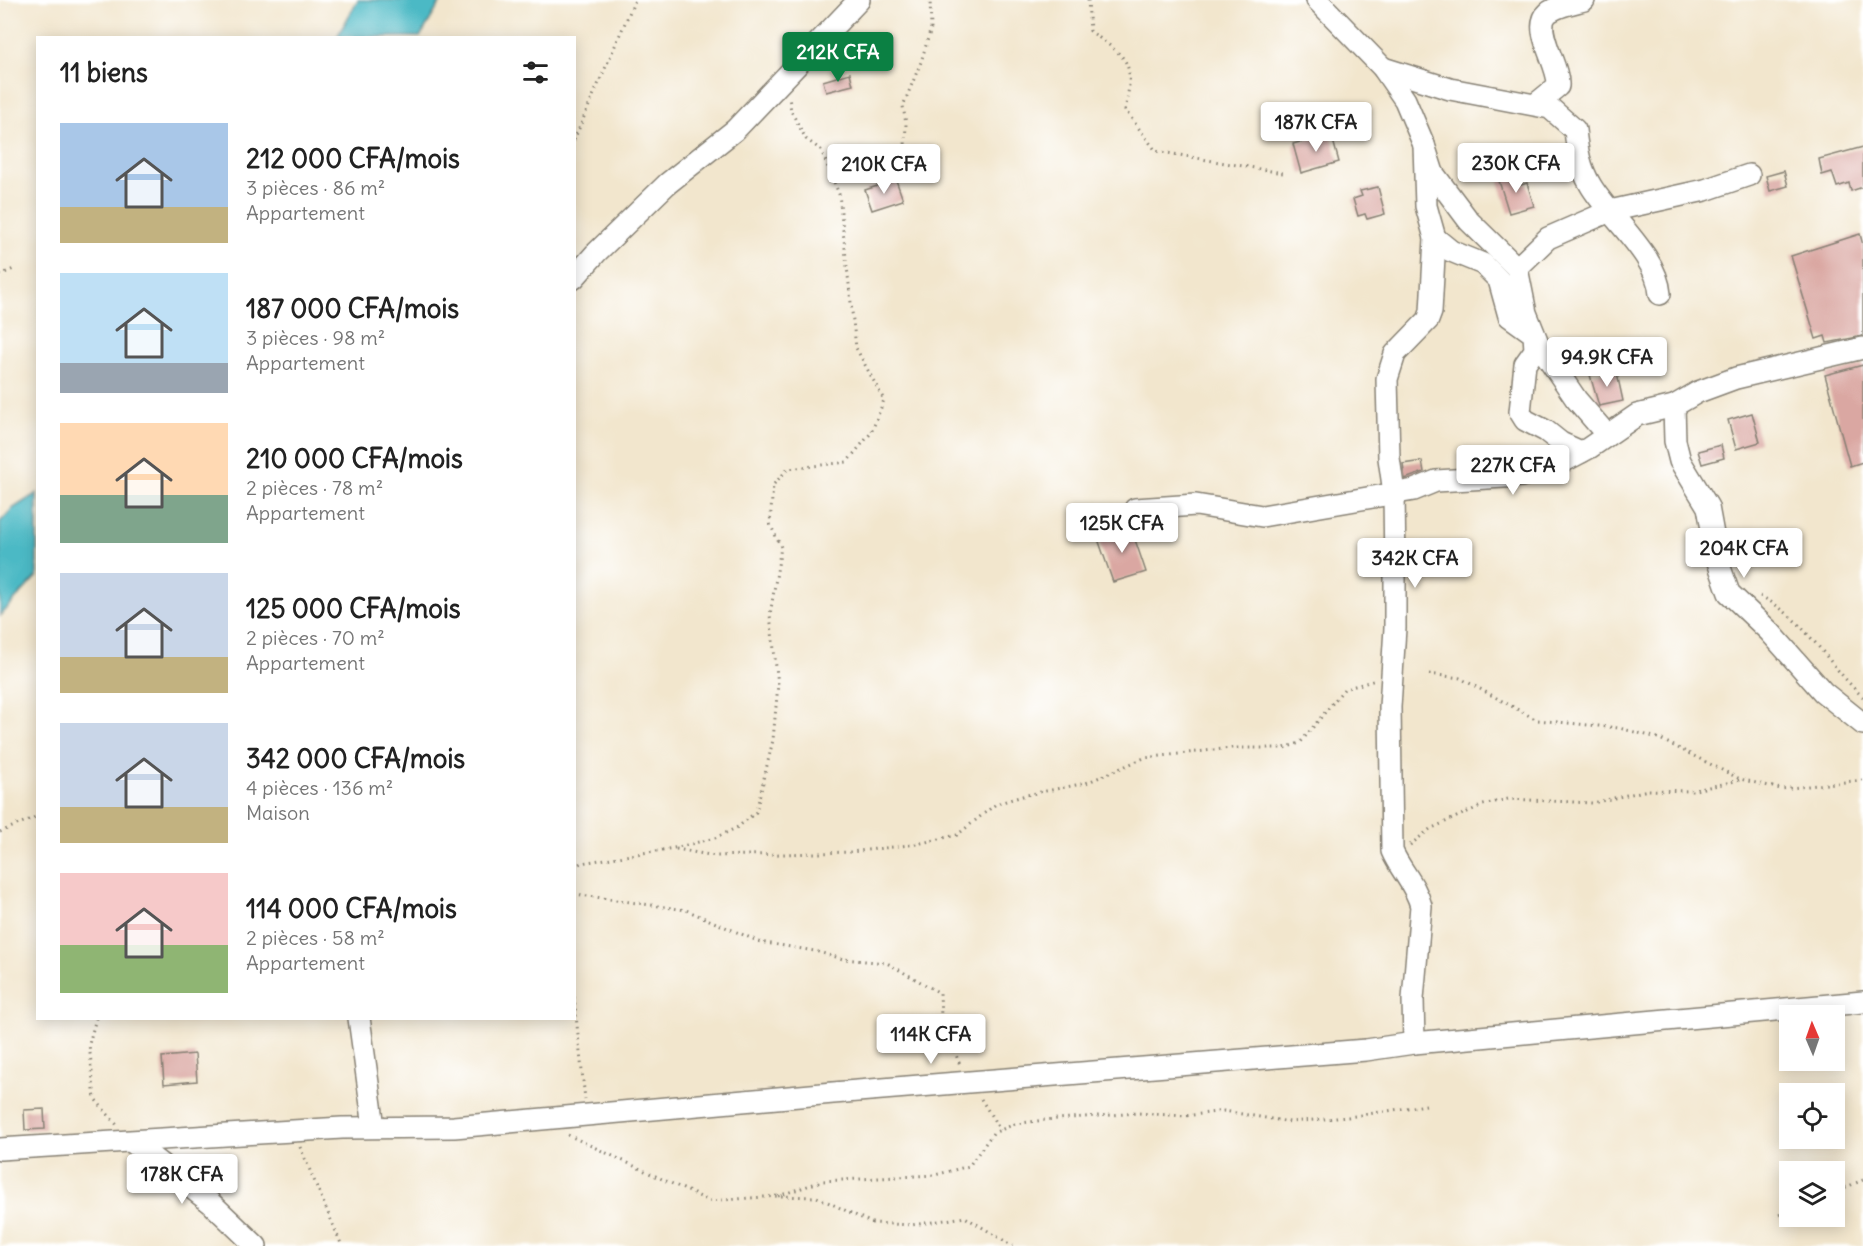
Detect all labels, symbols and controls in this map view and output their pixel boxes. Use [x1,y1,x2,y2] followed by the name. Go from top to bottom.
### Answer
[776,32,900,83] pin: 212K CFA
[796,39,880,64] text: 212K CFA
[60,56,148,89] text: 11 biens
[519,56,552,89] icon: filters
[1254,102,1378,153] pin: 187K CFA
[1275,109,1357,134] text: 187K CFA
[246,142,460,175] text: 212 000 CFA/mois
[1454,143,1578,194] pin: 230K CFA
[822,144,946,195] pin: 210K CFA
[108,147,180,219] icon: home
[1472,150,1560,175] text: 230K CFA
[841,151,927,176] text: 210K CFA
[246,175,385,200] text: 3 pièces · 86 m²
[246,200,365,225] text: Appartement
[246,292,459,325] text: 187 000 CFA/mois
[108,297,180,369] icon: home
[246,325,385,350] text: 3 pièces · 98 m²
[1538,337,1676,388] pin: 94.9K CFA
[1561,344,1653,369] text: 94.9K CFA
[246,350,365,375] text: Appartement
[246,442,463,475] text: 210 000 CFA/mois
[1451,445,1575,496] pin: 227K CFA
[108,447,180,519] icon: home
[1470,452,1556,477] text: 227K CFA
[246,475,383,500] text: 2 pièces · 78 m²
[246,500,365,525] text: Appartement
[1060,503,1184,554] pin: 125K CFA
[1080,510,1164,535] text: 125K CFA
[1682,528,1806,579] pin: 204K CFA
[1699,535,1789,560] text: 204K CFA
[1353,538,1477,589] pin: 342K CFA
[1371,545,1459,570] text: 342K CFA
[246,592,461,625] text: 125 000 CFA/mois
[108,597,180,669] icon: home
[246,625,385,650] text: 2 pièces · 70 m²
[246,650,365,675] text: Appartement
[246,742,465,775] text: 342 000 CFA/mois
[108,747,180,819] icon: home
[246,775,393,800] text: 4 pièces · 136 m²
[246,800,310,825] text: Maison
[246,892,457,925] text: 114 000 CFA/mois
[108,897,180,969] icon: home
[246,925,385,950] text: 2 pièces · 58 m²
[246,950,365,975] text: Appartement
[1779,1005,1845,1071] north arrow
[1779,1005,1845,1227] map controls
[869,1014,993,1065] pin: 114K CFA
[891,1021,971,1046] text: 114K CFA
[1779,1083,1845,1149] button: locate
[120,1154,244,1205] pin: 178K CFA
[141,1161,223,1186] text: 178K CFA
[1779,1161,1845,1227] button: layers

